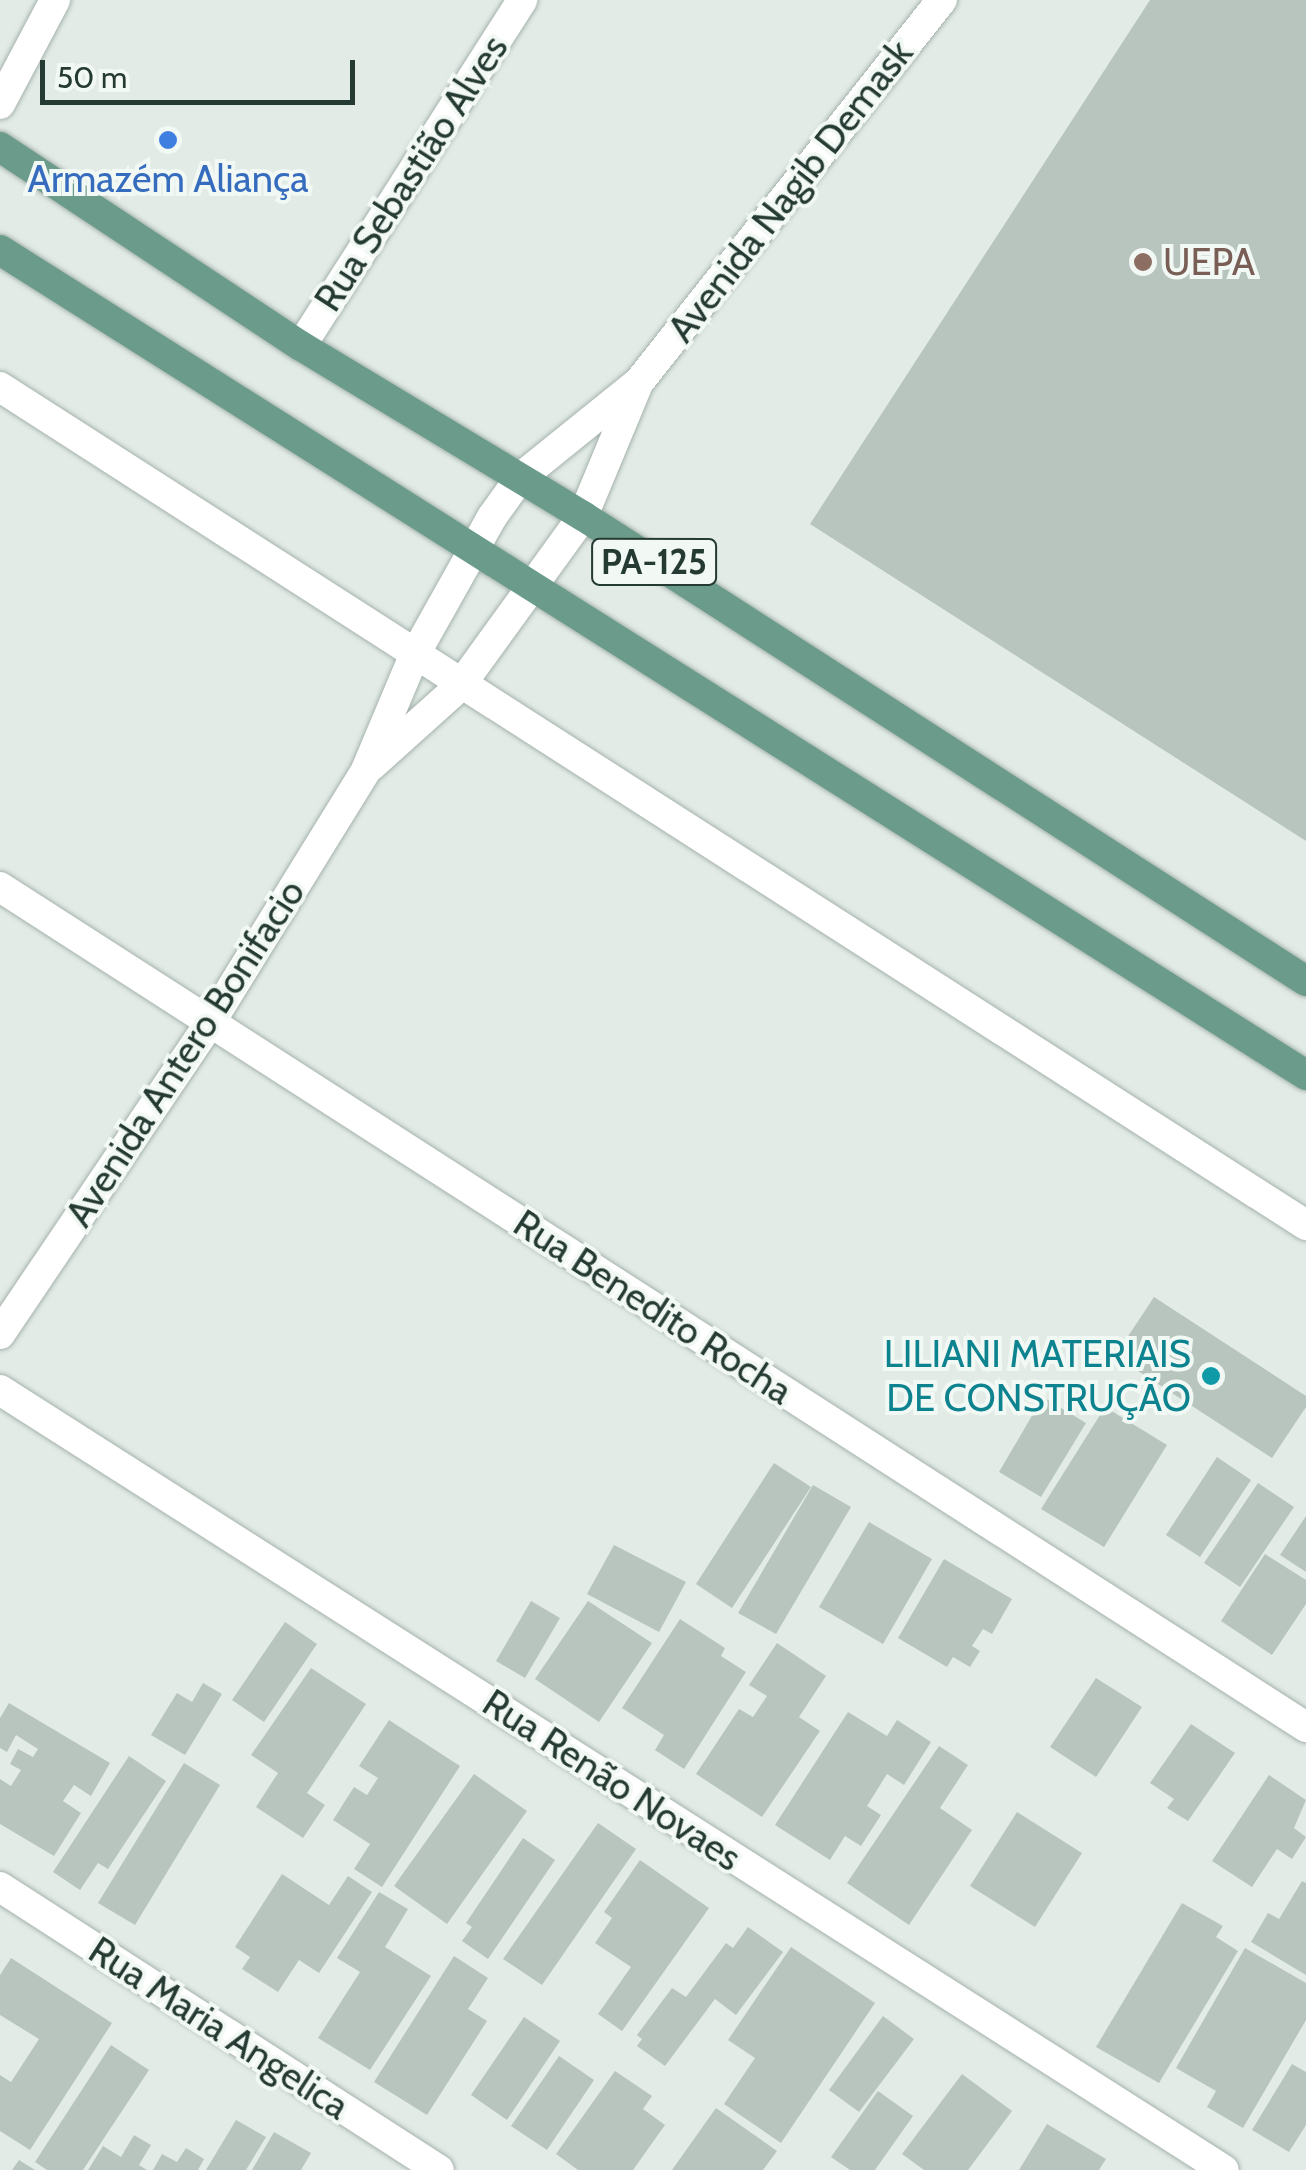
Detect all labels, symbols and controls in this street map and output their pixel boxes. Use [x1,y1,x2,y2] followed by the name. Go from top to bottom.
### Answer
[305,26,517,320] street label: Rua Sebastião Alves
[658,31,922,351] street label: Avenida Nagib Demask
[45,40,360,102] scale bar
[57,59,127,96] text: 50 m
[157,129,179,151] marker: Armazém Aliança
[28,156,308,202] place label: Armazém Aliança
[1163,239,1255,285] place label: UEPA
[1132,251,1154,273] marker: UEPA
[589,532,719,592] road number: PA-125
[56,871,314,1235] street label: Avenida Antero Bonifacio
[505,1200,801,1414] street label: Rua Benedito Rocha
[884,1331,1191,1420] place label: LILIANI MATERIAIS DE CONSTRUÇÃO
[1200,1365,1222,1387] marker: LILIANI MATERIAIS DE CONSTRUÇÃO
[474,1680,750,1880] street label: Rua Renão Novaes
[81,1927,357,2129] street label: Rua Maria Angelica

